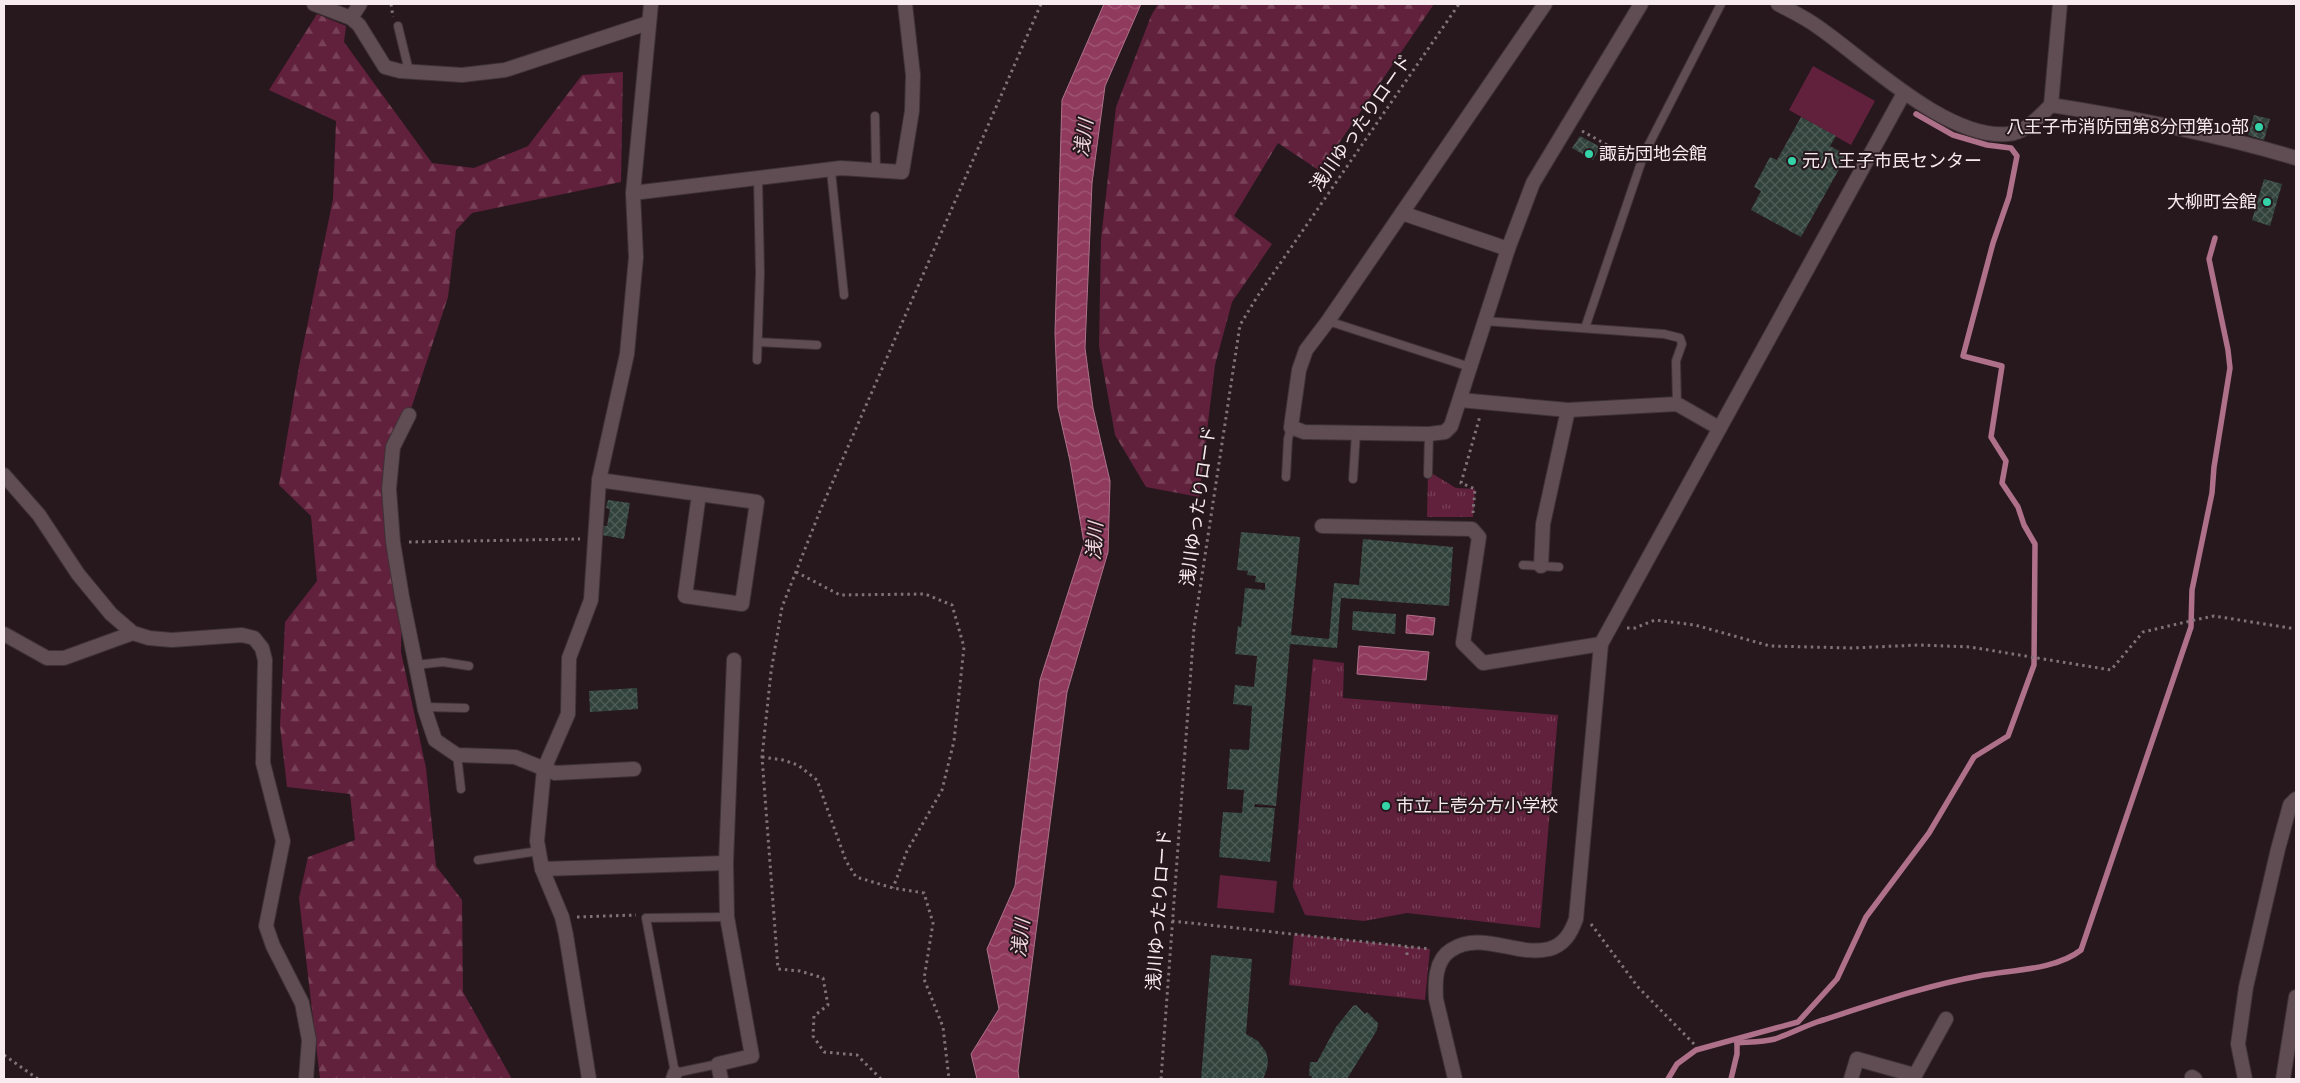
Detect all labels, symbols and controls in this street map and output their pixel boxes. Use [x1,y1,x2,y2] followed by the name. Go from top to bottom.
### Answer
[1306,50,1416,196] street label: 浅川ゆったりロード
[1069,116,1098,158] water label: 浅川
[2006,116,2249,138] place label: 八王子市消防団第8分団第10部
[2253,121,2265,133] marker: 八王子市消防団第8分団第10部
[1599,143,1707,165] place label: 諏訪団地会館
[1583,148,1595,160] marker: 諏訪団地会館
[1802,150,1982,172] place label: 元八王子市民センター
[1786,155,1798,167] marker: 元八王子市民センター
[2167,191,2257,213] place label: 大柳町会館
[2261,196,2273,208] marker: 大柳町会館
[1176,424,1220,588] street label: 浅川ゆったりロード
[1082,519,1107,561] water label: 浅川
[1396,795,1558,817] place label: 市立上壱分方小学校
[1380,800,1392,812] marker: 市立上壱分方小学校
[1142,828,1176,992] street label: 浅川ゆったりロード
[1007,916,1034,958] water label: 浅川

